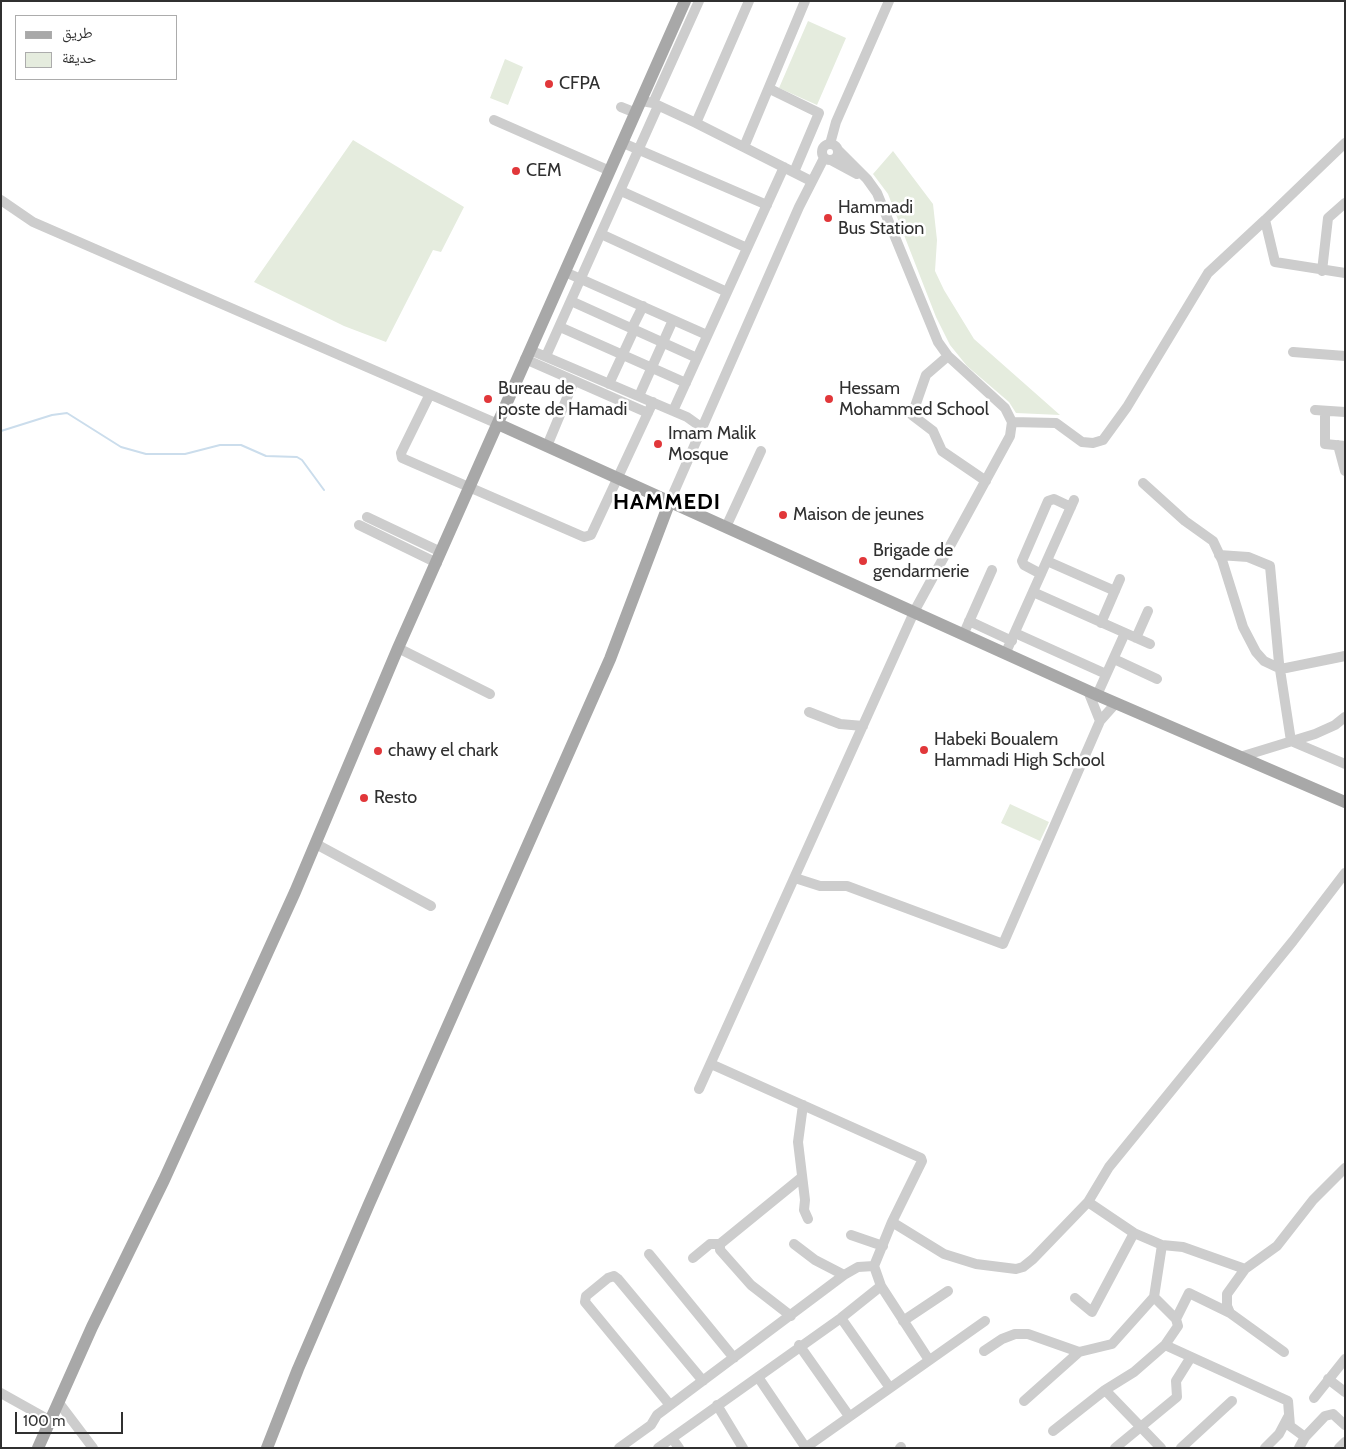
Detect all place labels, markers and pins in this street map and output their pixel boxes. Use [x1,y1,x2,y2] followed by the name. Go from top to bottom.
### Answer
[559,73,600,95] place label: CFPA
[543,78,555,90] marker: CFPA
[526,160,562,182] place label: CEM
[510,165,522,177] marker: CEM
[838,197,924,240] place label: Hammadi Bus Station
[822,212,834,224] marker: Hammadi Bus Station
[498,378,627,420] place label: Bureau de poste de Hamadi
[839,378,989,420] place label: Hessam Mohammed School
[482,393,494,405] marker: Bureau de poste de Hamadi
[823,393,835,405] marker: Hessam Mohammed School
[668,423,756,466] place label: Imam Malik Mosque
[652,438,664,450] marker: Imam Malik Mosque
[793,504,924,526] place label: Maison de jeunes
[777,509,789,521] marker: Maison de jeunes
[873,540,969,582] place label: Brigade de gendarmerie
[857,555,869,567] marker: Brigade de gendarmerie
[934,729,1105,772] place label: Habeki Boualem Hammadi High School
[388,740,498,762] place label: chawy el chark
[918,744,930,756] marker: Habeki Boualem Hammadi High School
[372,745,384,757] marker: chawy el chark
[374,787,417,809] place label: Resto
[358,792,370,804] marker: Resto

